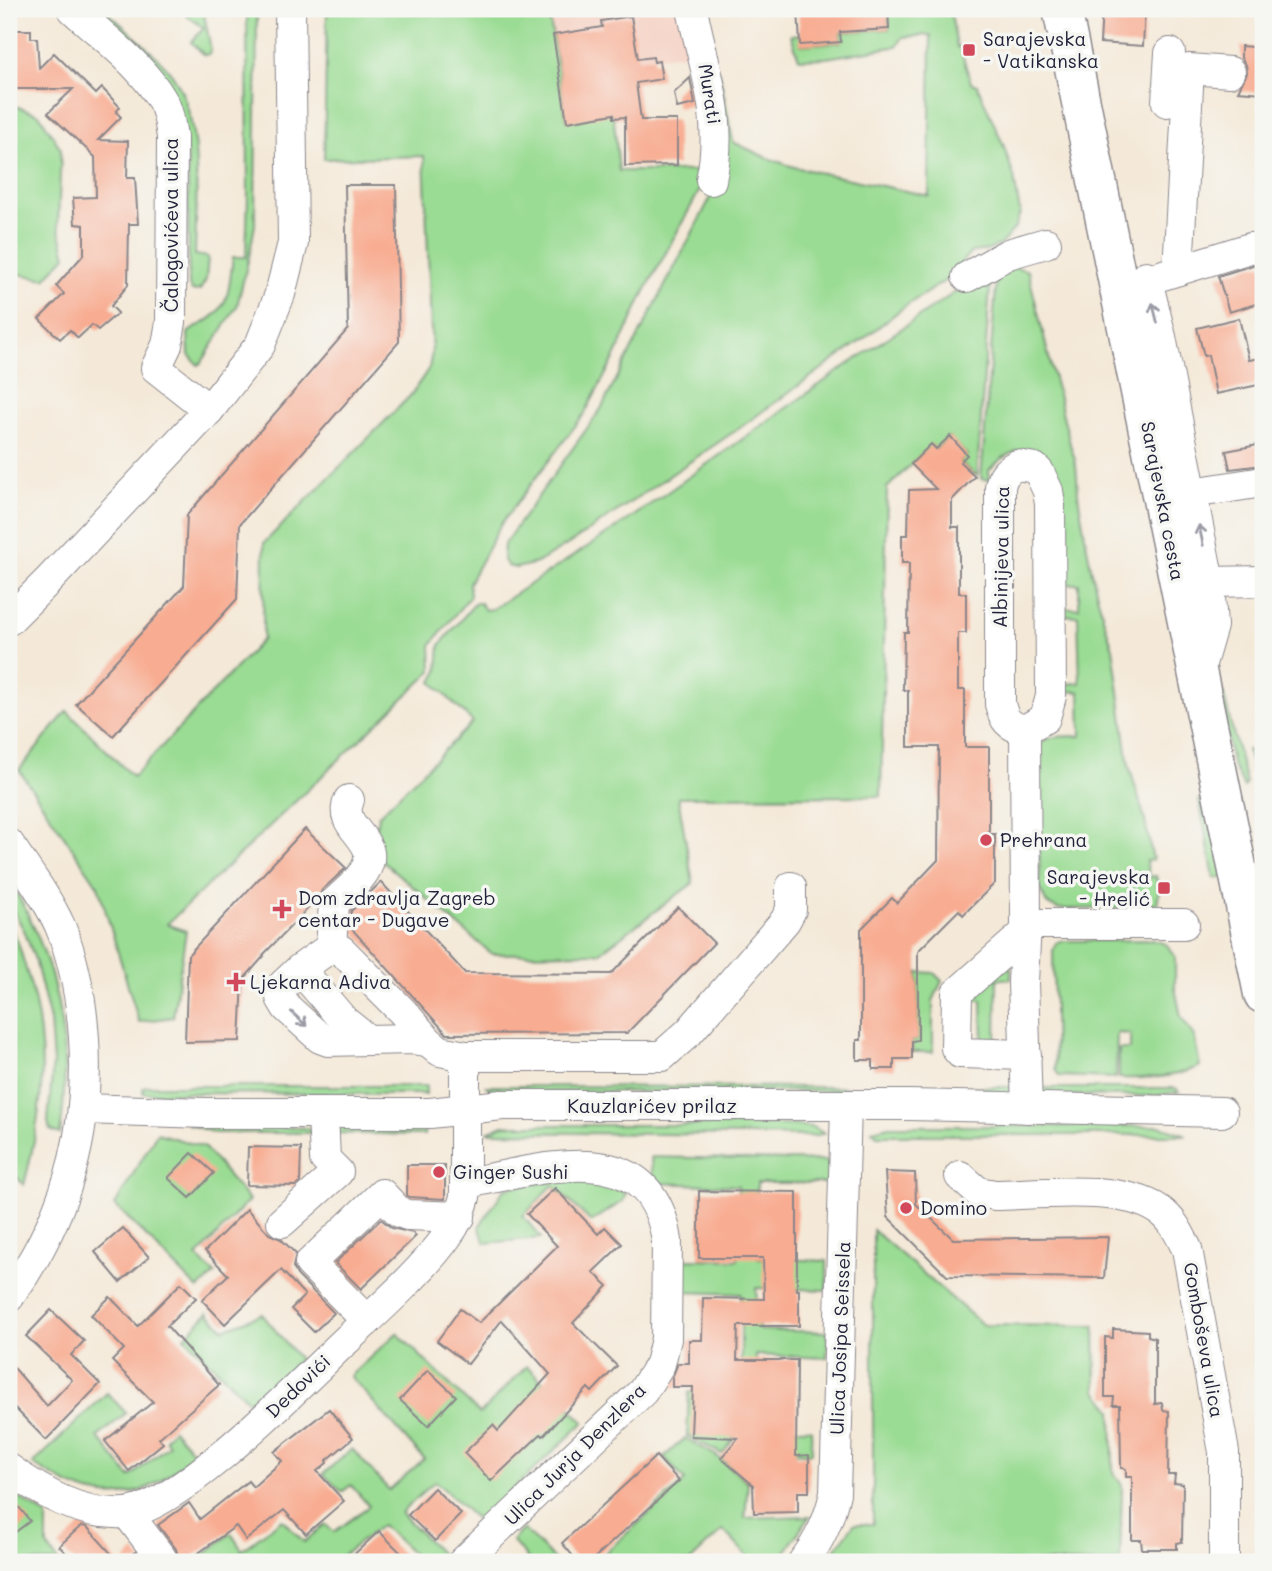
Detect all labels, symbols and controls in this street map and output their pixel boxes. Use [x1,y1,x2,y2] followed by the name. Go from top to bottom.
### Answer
[983,26,1099,73] place label: Sarajevska - Vatikanska
[961,42,977,58] marker: Sarajevska - Vatikanska
[693,62,728,126] street label: Murati
[158,138,183,312] street label: Čalogovićeva ulica
[1148,302,1161,324] one-way arrow
[1136,419,1191,583] street label: Sarajevska cesta
[987,486,1014,628] street label: Albinijeva ulica
[1194,524,1208,547] one-way arrow
[1000,827,1087,852] place label: Prehrana
[978,832,994,848] marker: Prehrana
[1047,864,1150,911] place label: Sarajevska - Hrelić
[1156,880,1172,896] marker: Sarajevska - Hrelić
[298,885,496,932] place label: Dom zdravlja Zagreb centar - Dugave
[272,899,292,919] marker: Dom zdravlja Zagreb centar - Dugave
[250,969,391,994] place label: Ljekarna Adiva
[228,974,244,990] marker: Ljekarna Adiva
[290,1011,308,1027] one-way arrow
[567,1093,737,1118] street label: Kauzlarićev prilaz
[453,1159,569,1184] place label: Ginger Sushi
[431,1164,447,1180] marker: Ginger Sushi
[920,1195,987,1220] place label: Domino
[898,1200,914,1216] marker: Domino
[824,1241,855,1435] street label: Ulica Josipa Seissela
[1179,1260,1230,1419] street label: Gomboševa ulica
[260,1349,335,1423] street label: Dedovići
[498,1377,651,1530] street label: Ulica Jurja Denzlera

